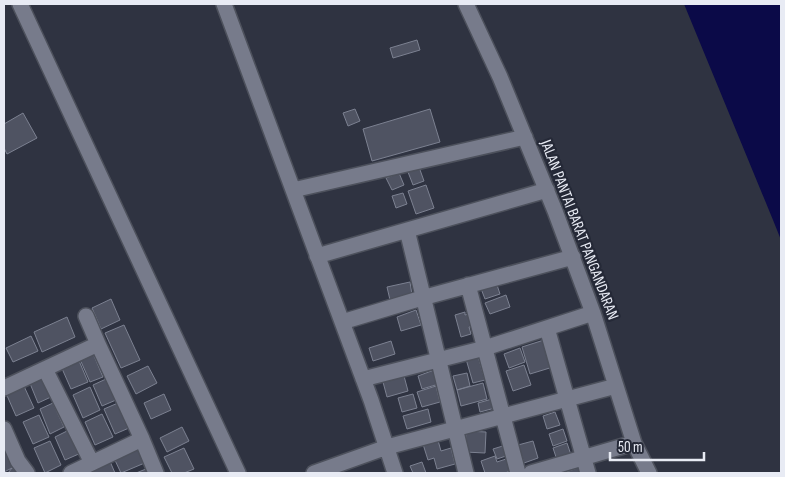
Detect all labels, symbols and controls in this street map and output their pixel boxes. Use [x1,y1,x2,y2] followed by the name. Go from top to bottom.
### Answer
[536,136,622,323] street label: JALAN PANTAI BARAT PANGANDARAN
[610,430,704,462] scale bar
[618,438,643,457] text: 50 m

